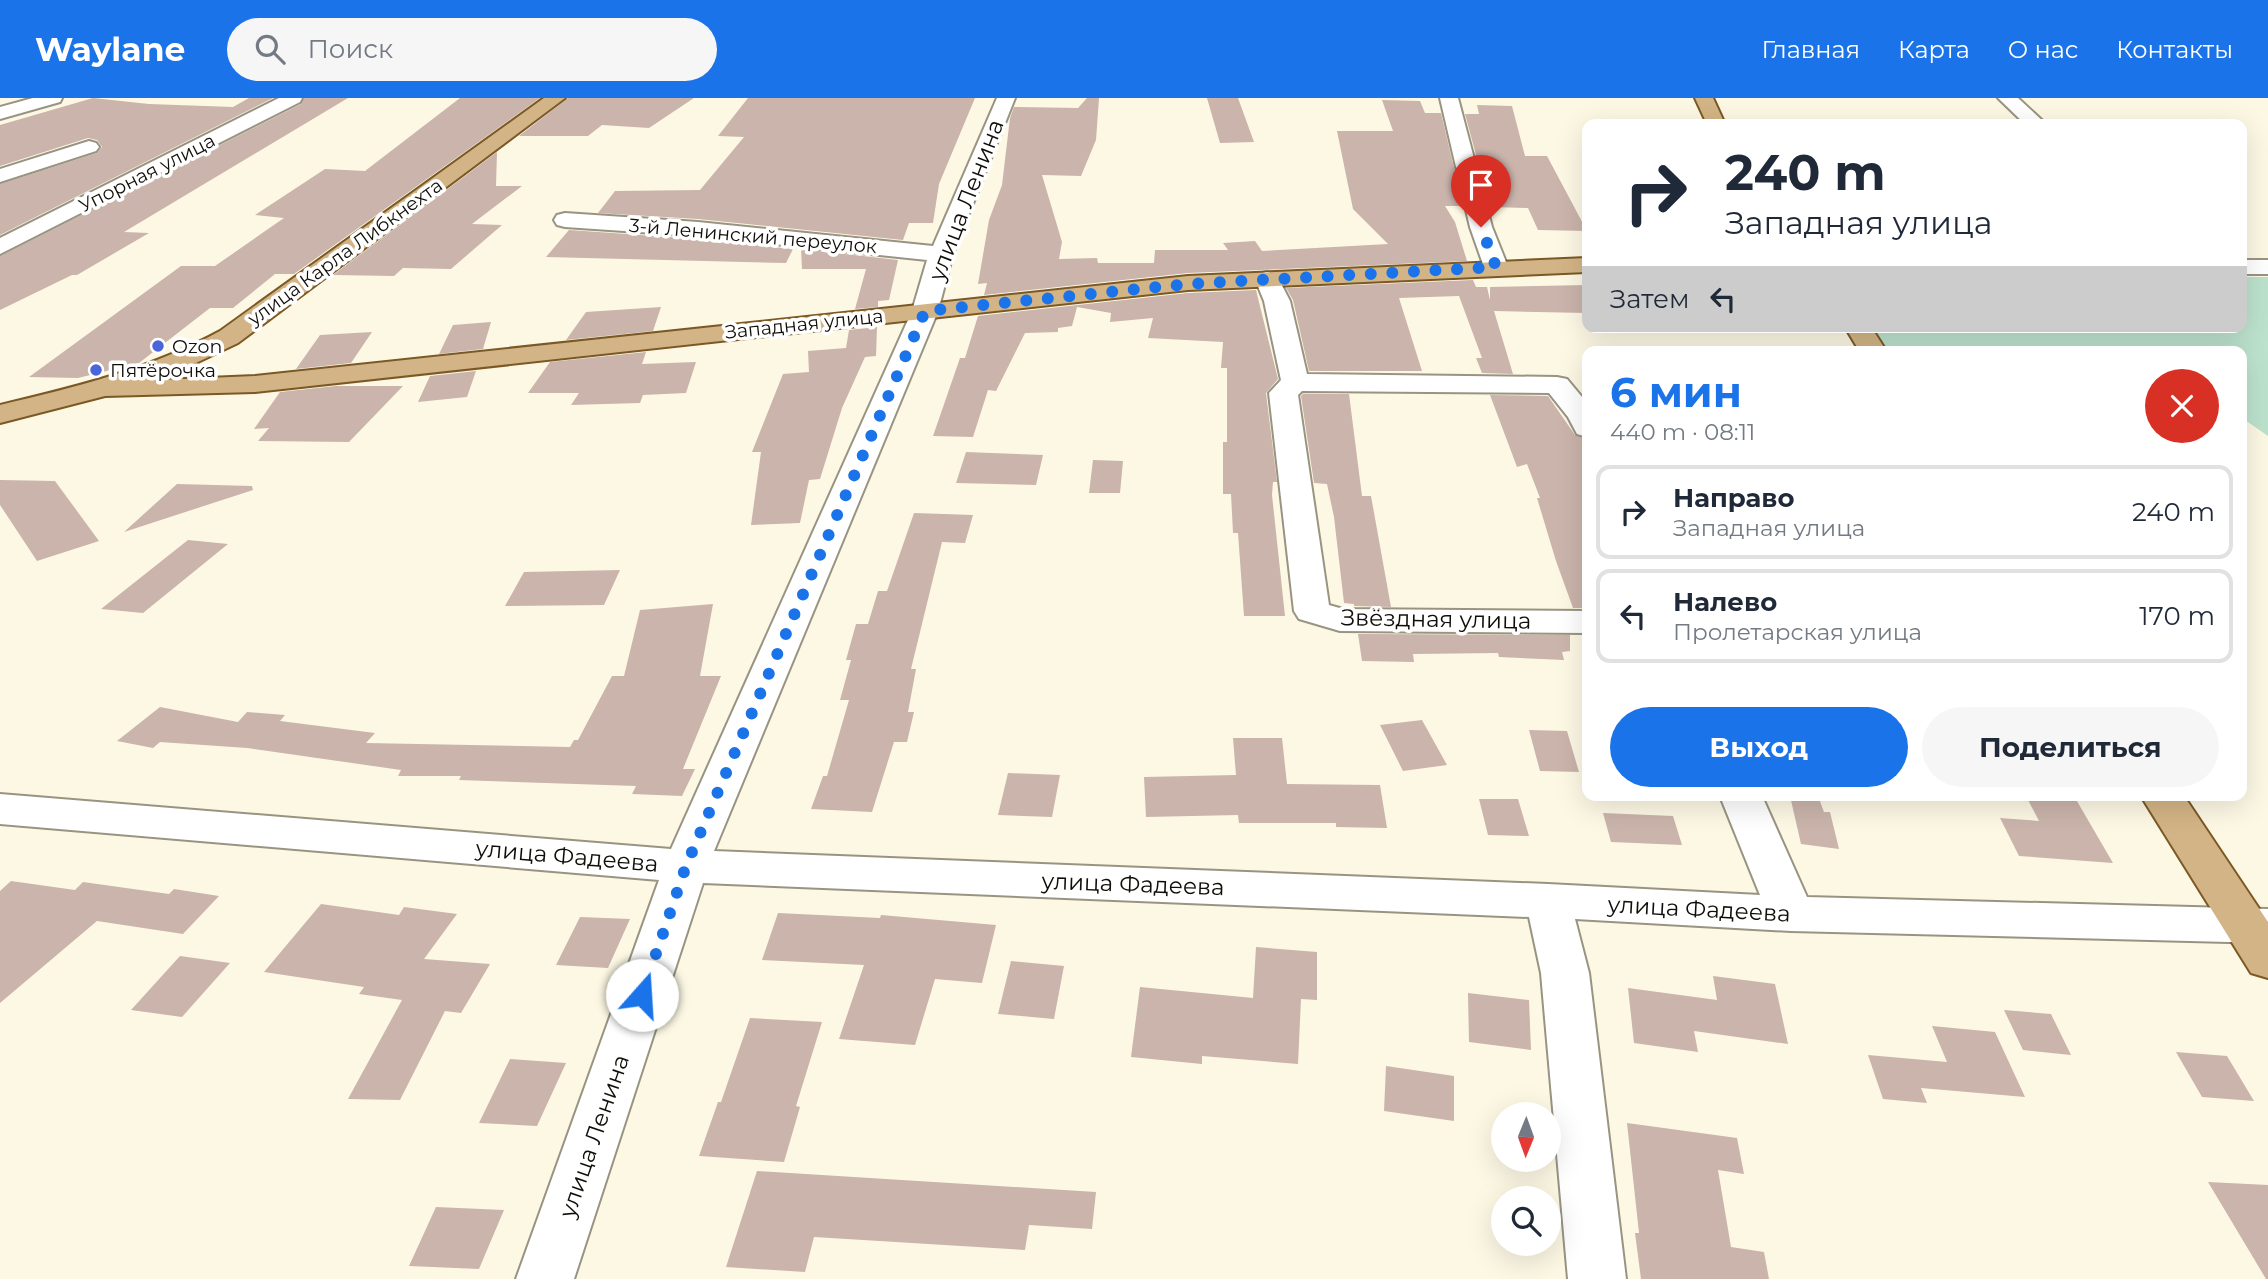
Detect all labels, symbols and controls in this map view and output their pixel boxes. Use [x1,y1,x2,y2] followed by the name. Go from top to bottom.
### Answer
[227,18,717,81] search box
[35,29,185,69] text: Waylane
[251,30,289,68] icon: search
[307,33,393,65] text: Поиск
[1762,35,1860,64] text: Главная
[1898,35,1970,64] text: Карта
[2008,35,2078,64] text: О нас
[2116,35,2233,64] text: Контакты
[922,115,1010,285] street label: улица Ленина
[75,129,219,217] street label: Упорная улица
[1725,143,1886,202] text: 240 m
[1610,147,1701,238] icon: right
[1451,155,1511,227] pin
[1462,166,1500,204] icon: arrive
[242,174,447,331] street label: улица Карла Либкнехта
[1725,203,1993,242] text: Западная улица
[628,214,878,258] street label: 3-й Ленинский переулок
[1704,280,1742,318] icon: left
[1610,283,1690,315] text: Затем
[724,304,884,344] street label: Западная улица
[172,335,222,358] place label: Ozon
[150,338,166,354] marker: Ozon
[110,359,216,382] place label: Пятёрочка
[88,362,104,378] marker: Пятёрочка
[1610,366,1742,418] text: 6 мин
[2145,369,2219,443] button: close
[1610,418,1755,446] text: 440 m · 08:11
[1673,482,1794,514] text: Направо
[1614,493,1652,531] icon: right
[2132,496,2215,528] text: 240 m
[1673,514,1865,542] text: Западная улица
[1673,586,1777,618] text: Налево
[1614,597,1652,635] icon: left
[2139,600,2215,632] text: 170 m
[1341,603,1531,635] street label: Звёздная улица
[1673,618,1922,646] text: Пролетарская улица
[1610,707,1908,787] button: Выход
[1922,707,2219,787] button: Поделиться
[474,834,659,878] street label: улица Фадеева
[1040,867,1225,901] street label: улица Фадеева
[1606,890,1791,928] street label: улица Фадеева
[605,958,679,1032] position arrow
[553,1051,635,1222] street label: улица Ленина
[1491,1102,1561,1172] north arrow
[1491,1102,1561,1256] map controls
[1491,1186,1561,1256] button: search

